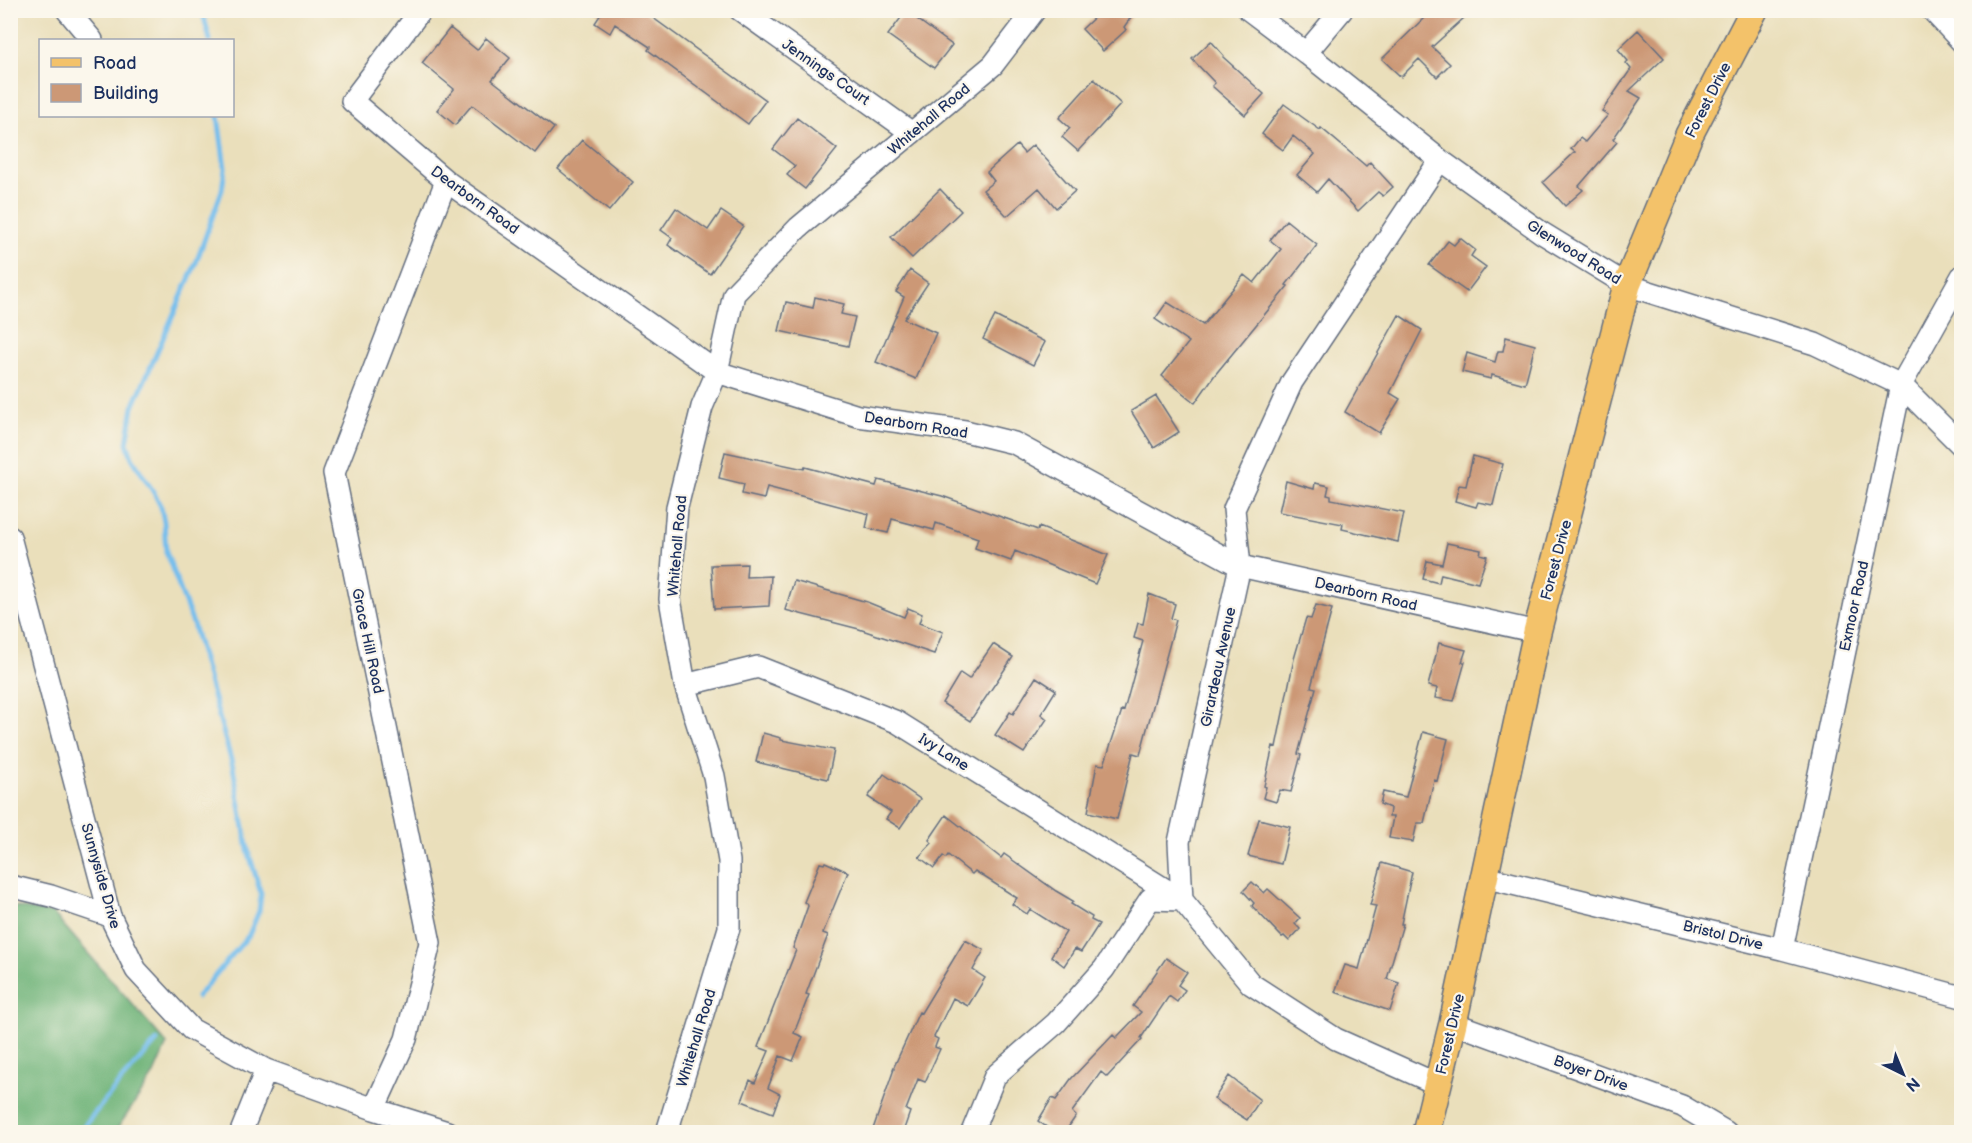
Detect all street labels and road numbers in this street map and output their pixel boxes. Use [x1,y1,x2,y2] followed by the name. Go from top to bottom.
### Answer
[778,35,874,110] street label: Jennings Court
[1681,59,1736,141] street label: Forest Drive
[884,79,974,159] street label: Whitehall Road
[427,162,523,239] street label: Dearborn Road
[1523,216,1624,289] street label: Glenwood Road
[863,408,969,443] street label: Dearborn Road
[664,495,691,598] street label: Whitehall Road
[1537,518,1576,602] street label: Forest Drive
[1836,559,1873,653] street label: Exmoor Road
[1313,573,1419,616] street label: Dearborn Road
[347,587,388,696] street label: Grace Hill Road
[1196,605,1241,729] street label: Girardeau Avenue
[915,730,973,775] street label: Ivy Lane
[76,821,125,931] street label: Sunnyside Drive
[1681,916,1765,955] street label: Bristol Drive
[673,987,720,1090] street label: Whitehall Road
[1432,992,1469,1076] street label: Forest Drive
[1551,1051,1631,1096] street label: Boyer Drive

